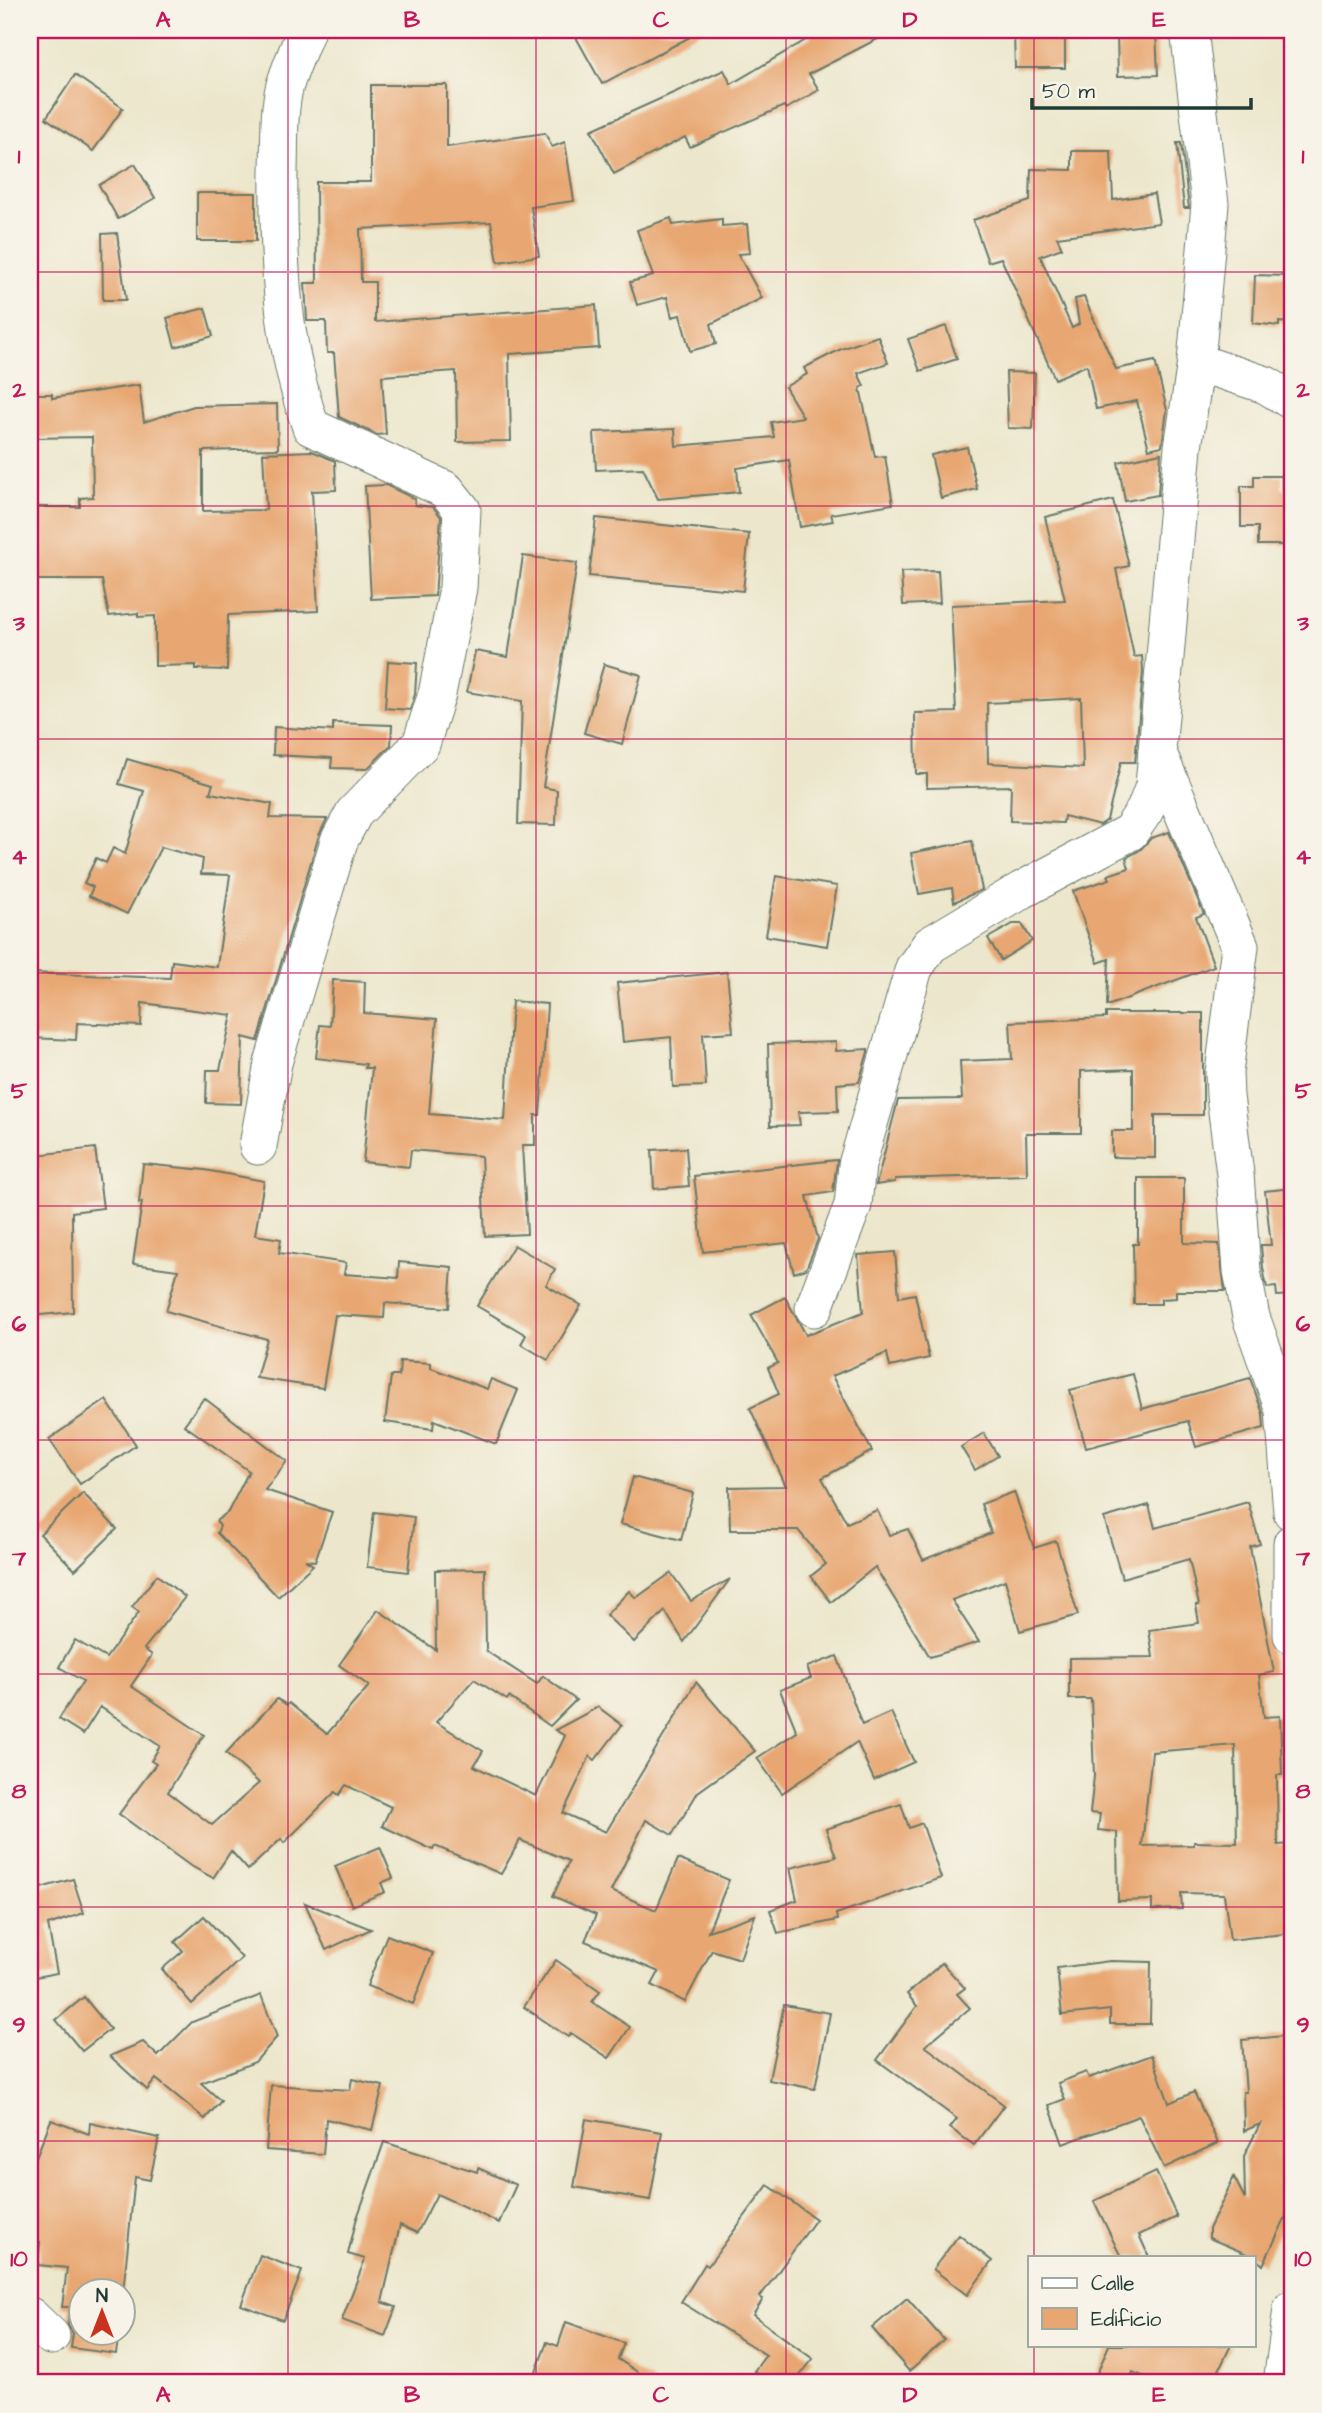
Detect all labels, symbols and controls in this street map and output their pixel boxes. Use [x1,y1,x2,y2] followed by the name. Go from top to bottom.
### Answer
[156,4,171,36] text: A
[404,4,421,36] text: B
[653,4,670,36] text: C
[903,4,918,36] text: D
[1152,4,1166,36] text: E
[1032,66,1250,110] scale bar
[1042,77,1096,106] text: 50 m
[18,140,21,172] text: 1
[1302,140,1305,172] text: 1
[11,374,26,406] text: 2
[1295,374,1310,406] text: 2
[12,607,25,639] text: 3
[1296,607,1309,639] text: 3
[11,841,27,873] text: 4
[1295,841,1311,873] text: 4
[11,1075,28,1107] text: 5
[1295,1075,1312,1107] text: 5
[12,1308,27,1340] text: 6
[1296,1308,1311,1340] text: 6
[11,1542,27,1574] text: 7
[1295,1542,1311,1574] text: 7
[12,1775,27,1807] text: 8
[1296,1775,1311,1807] text: 8
[12,2009,26,2041] text: 9
[1296,2009,1310,2041] text: 9
[10,2243,28,2275] text: 10
[1294,2243,1312,2275] text: 10
[1028,2256,1256,2346] legend
[1091,2269,1135,2298] text: Calle
[66,2276,136,2346] north arrow
[96,2283,108,2310] text: N
[1091,2305,1161,2334] text: Edificio
[156,2379,171,2411] text: A
[404,2379,421,2411] text: B
[653,2379,670,2411] text: C
[903,2379,918,2411] text: D
[1152,2379,1166,2411] text: E

